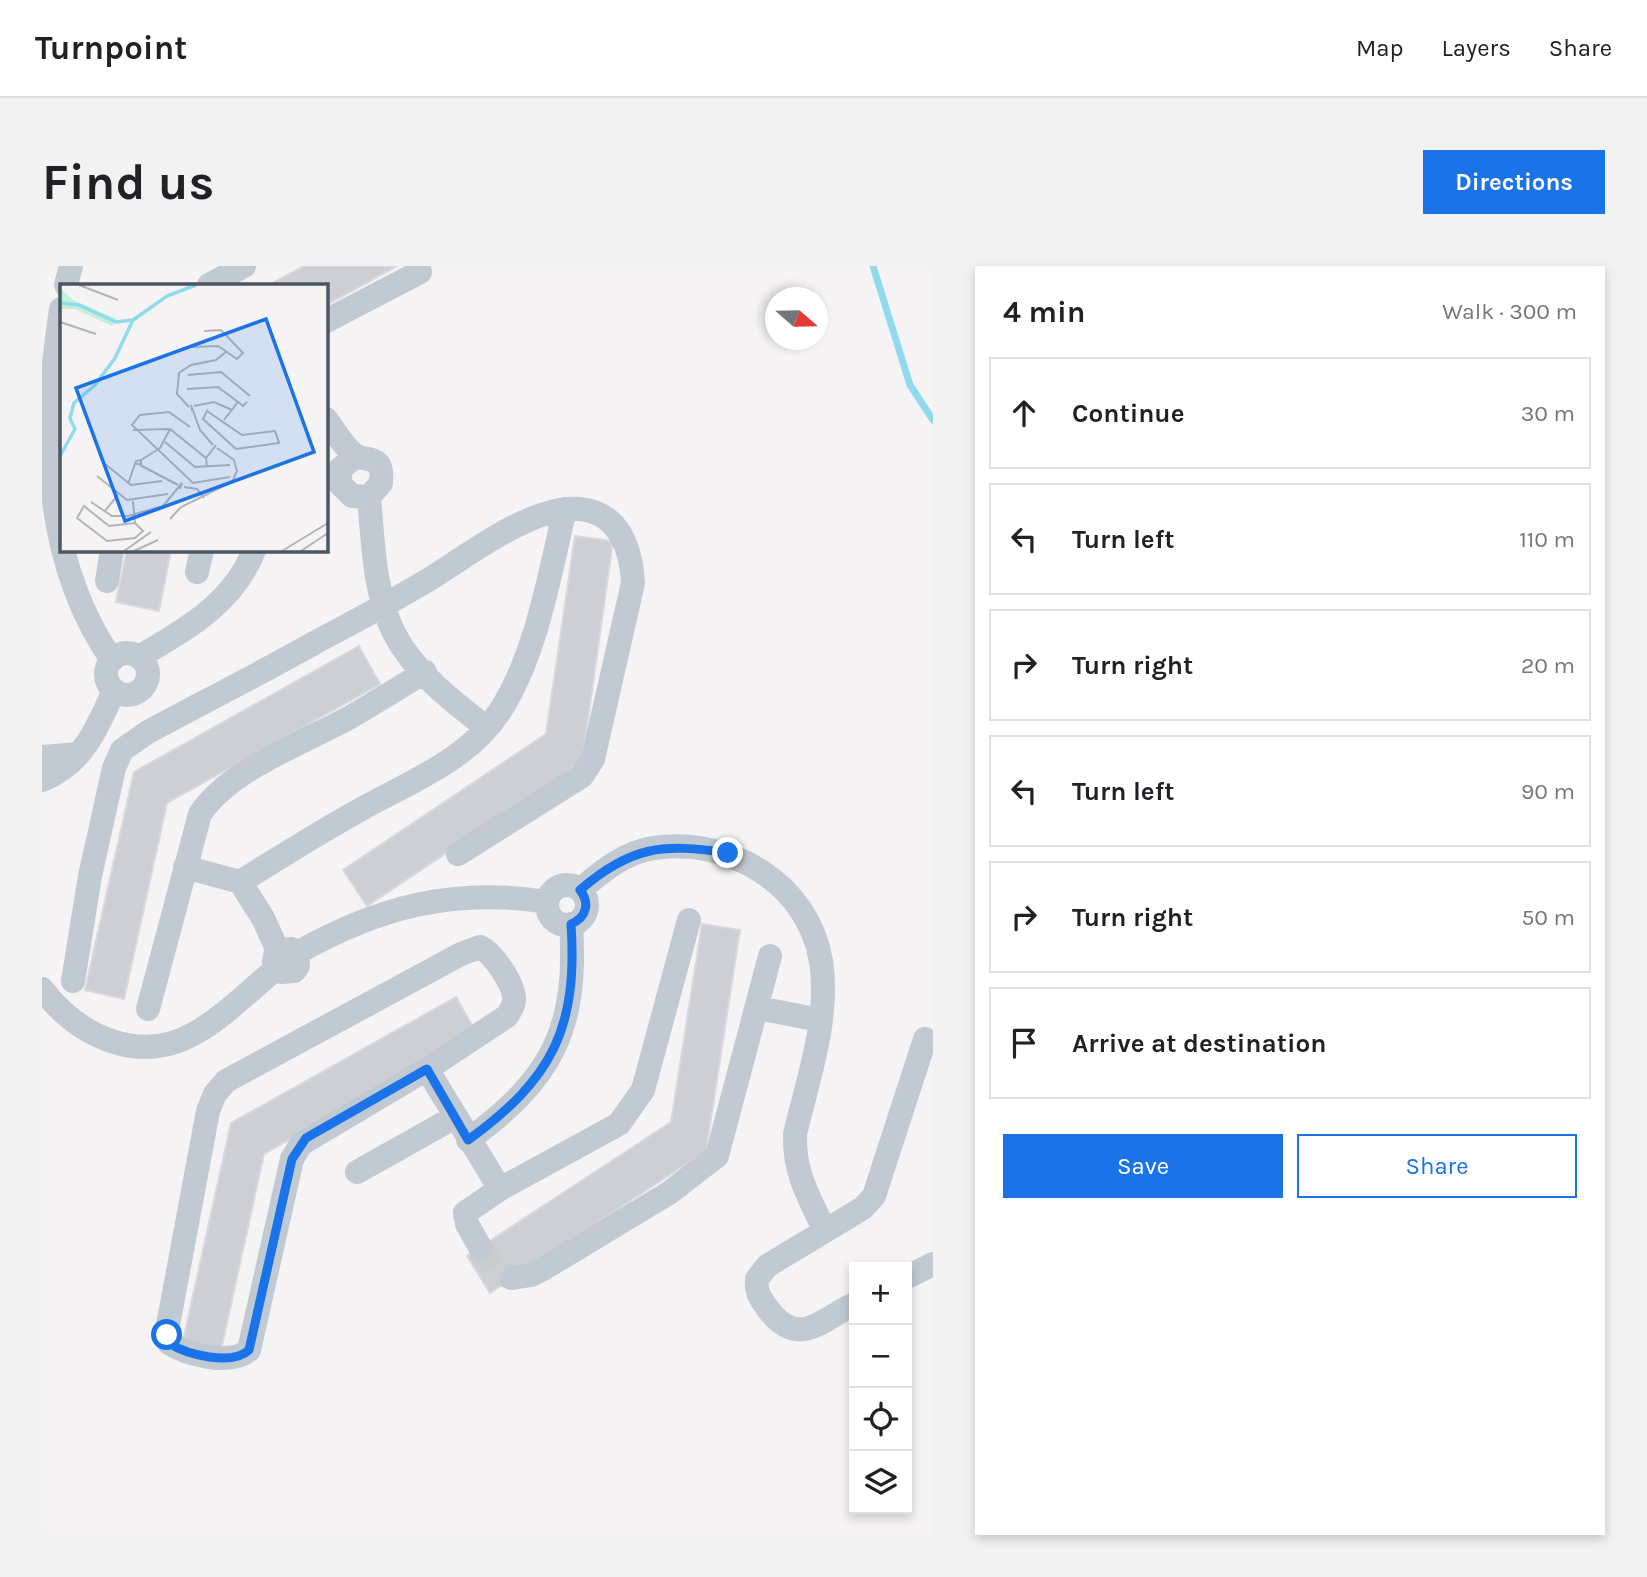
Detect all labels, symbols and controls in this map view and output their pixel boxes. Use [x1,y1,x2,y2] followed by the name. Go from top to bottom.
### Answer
[35,29,187,67] text: Turnpoint
[1356,34,1404,62] text: Map
[1442,34,1511,62] text: Layers
[1549,34,1612,62] text: Share
[1423,150,1605,214] button: Directions
[42,154,214,211] text: Find us
[60,284,327,551] inset map
[765,287,828,350] north arrow
[1003,294,1085,330] text: 4 min
[1442,298,1577,325] text: Walk · 300 m
[1005,394,1043,432] icon: ahead
[1072,398,1184,429] text: Continue
[1521,400,1575,427] text: 30 m
[1005,520,1043,558] icon: left
[1072,524,1174,555] text: Turn left
[1519,526,1575,553] text: 110 m
[1005,646,1043,684] icon: right
[1072,650,1193,681] text: Turn right
[1521,652,1575,679] text: 20 m
[1005,772,1043,810] icon: left
[1072,776,1174,807] text: Turn left
[1521,778,1575,805] text: 90 m
[712,837,743,868] route end
[1005,898,1043,936] icon: right
[1072,902,1193,933] text: Turn right
[1521,904,1575,931] text: 50 m
[1005,1024,1043,1062] icon: arrive
[1072,1028,1326,1059] text: Arrive at destination
[1003,1134,1283,1198] button: Save
[1297,1134,1577,1198] button: Share
[849,1262,912,1514] map controls
[849,1262,912,1325] button: +
[151,1319,182,1350] route start
[849,1325,912,1388] button: −
[849,1388,912,1451] button: locate
[849,1451,912,1514] button: layers

